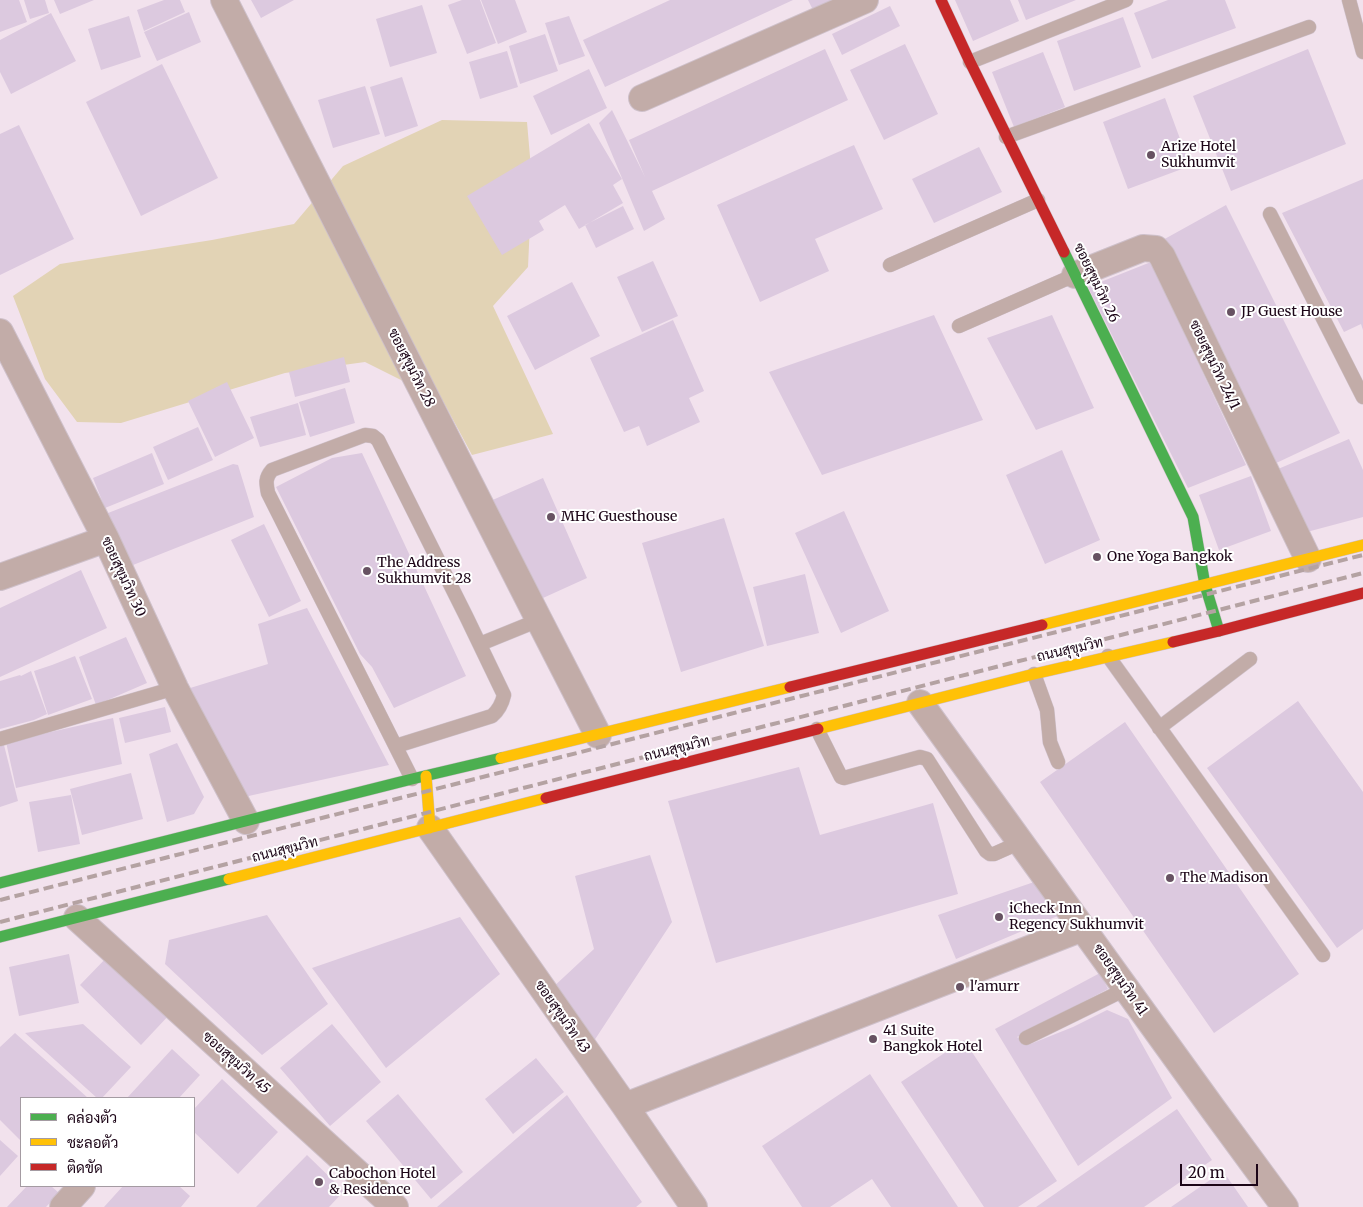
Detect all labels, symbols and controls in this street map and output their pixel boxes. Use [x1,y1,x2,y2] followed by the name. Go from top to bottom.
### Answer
[1161,139,1236,172] place label: Arize Hotel Sukhumvit
[1145,149,1157,161] marker: Arize Hotel Sukhumvit
[1070,241,1122,325] street label: ซอยสุขุมวิท 26
[1241,304,1342,320] place label: JP Guest House
[1225,306,1237,318] marker: JP Guest House
[1185,318,1243,412] street label: ซอยสุขุมวิท 24/1
[384,326,438,410] street label: ซอยสุขุมวิท 28
[561,509,677,525] place label: MHC Guesthouse
[545,511,557,523] marker: MHC Guesthouse
[97,534,149,620] street label: ซอยสุขุมวิท 30
[1107,549,1233,565] place label: One Yoga Bangkok
[1091,551,1103,563] marker: One Yoga Bangkok
[377,555,471,588] place label: The Address Sukhumvit 28
[361,565,373,577] marker: The Address Sukhumvit 28
[1035,634,1105,666] street label: ถนนสุขุมวิท
[642,733,712,765] street label: ถนนสุขุมวิท
[250,834,320,866] street label: ถนนสุขุมวิท
[1180,870,1268,886] place label: The Madison
[1164,872,1176,884] marker: The Madison
[1009,901,1144,934] place label: iCheck Inn Regency Sukhumvit
[993,911,1005,923] marker: iCheck Inn Regency Sukhumvit
[1089,941,1151,1019] street label: ซอยสุขุมวิท 41
[531,977,593,1057] street label: ซอยสุขุมวิท 43
[970,979,1020,995] place label: l'amurr
[954,981,966,993] marker: l'amurr
[883,1023,982,1056] place label: 41 Suite Bangkok Hotel
[199,1028,273,1098] street label: ซอยสุขุมวิท 45
[867,1033,879,1045] marker: 41 Suite Bangkok Hotel
[20,1097,195,1187] legend
[67,1108,117,1127] text: คล่องตัว
[67,1133,118,1152] text: ชะลอตัว
[1183,1154,1260,1186] scale bar
[67,1158,103,1177] text: ติดขัด
[1188,1163,1225,1182] text: 20 m
[329,1166,436,1198] place label: Cabochon Hotel & Residence
[313,1176,325,1188] marker: Cabochon Hotel & Residence

